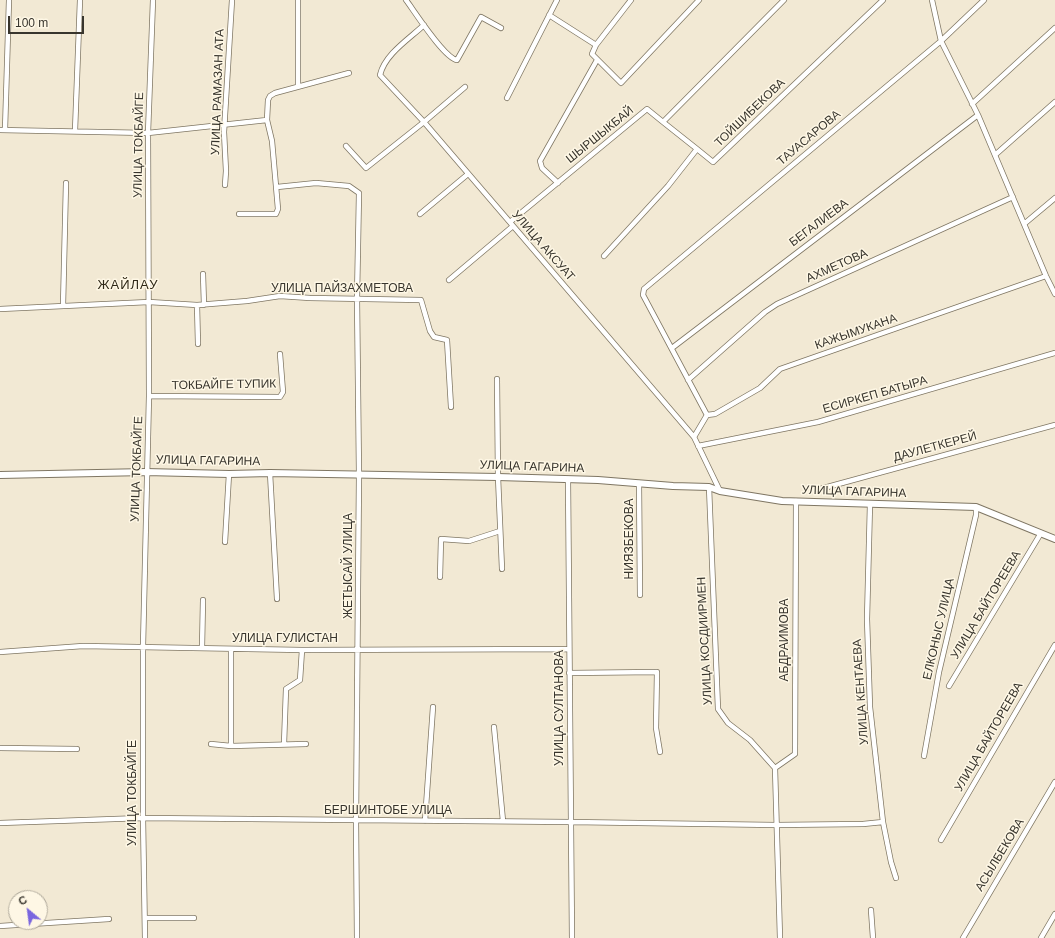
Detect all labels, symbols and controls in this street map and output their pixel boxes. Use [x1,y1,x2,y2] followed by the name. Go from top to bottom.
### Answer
[10,8,86,34] scale bar
[15,16,48,30] text: 100 m
[209,29,227,155] street label: УЛИЦА РАМАЗАН АТА
[712,76,788,150] street label: ТОЙШИБЕКОВА
[131,92,147,198] street label: УЛИЦА ТОКБАЙГЕ
[563,103,637,167] street label: ШЫРШЫКБАЙ
[774,107,844,169] street label: ТАУАСАРОВА
[787,196,851,250] street label: БЕГАЛИЕВА
[509,208,577,284] street label: УЛИЦА АКСУАТ
[804,246,870,286] street label: АХМЕТОВА
[98,277,158,293] district label: ЖАЙЛАУ
[271,282,413,296] street label: УЛИЦА ПАЙЗАХМЕТОВА
[813,311,899,353] street label: КАЖЫМУКАНА
[821,373,929,417] street label: ЕСИРКЕП БАТЫРА
[172,377,276,393] street label: ТОКБАЙГЕ ТУПИК
[128,416,146,522] street label: УЛИЦА ТОКБАЙГЕ
[892,429,978,465] street label: ДАУЛЕТКЕРЕЙ
[156,453,260,469] street label: УЛИЦА ГАГАРИНА
[479,458,585,476] street label: УЛИЦА ГАГАРИНА
[801,483,907,501] street label: УЛИЦА ГАГАРИНА
[623,499,637,579] street label: НИЯЗБЕКОВА
[342,513,356,619] street label: ЖЕТЫСАЙ УЛИЦА
[948,548,1024,662] street label: УЛИЦА БАЙТОРЕЕВА
[694,576,716,706] street label: УЛИЦА КОСДИИРМЕН
[920,577,958,681] street label: ЕЛКОНЫС УЛИЦА
[778,599,792,681] street label: АБДРАИМОВА
[232,632,338,646] street label: УЛИЦА ГУЛИСТАН
[850,639,872,745] street label: УЛИЦА КЕНТАЕВА
[553,650,567,766] street label: УЛИЦА СУЛТАНОВА
[952,680,1026,794] street label: УЛИЦА БАЙТОРЕЕВА
[126,740,140,846] street label: УЛИЦА ТОКБАЙГЕ
[324,804,452,818] street label: БЕРШИНТОБЕ УЛИЦА
[973,816,1027,894] street label: АСЫЛБЕКОВА
[8,890,48,930] north arrow
[16,893,29,908] text: С

